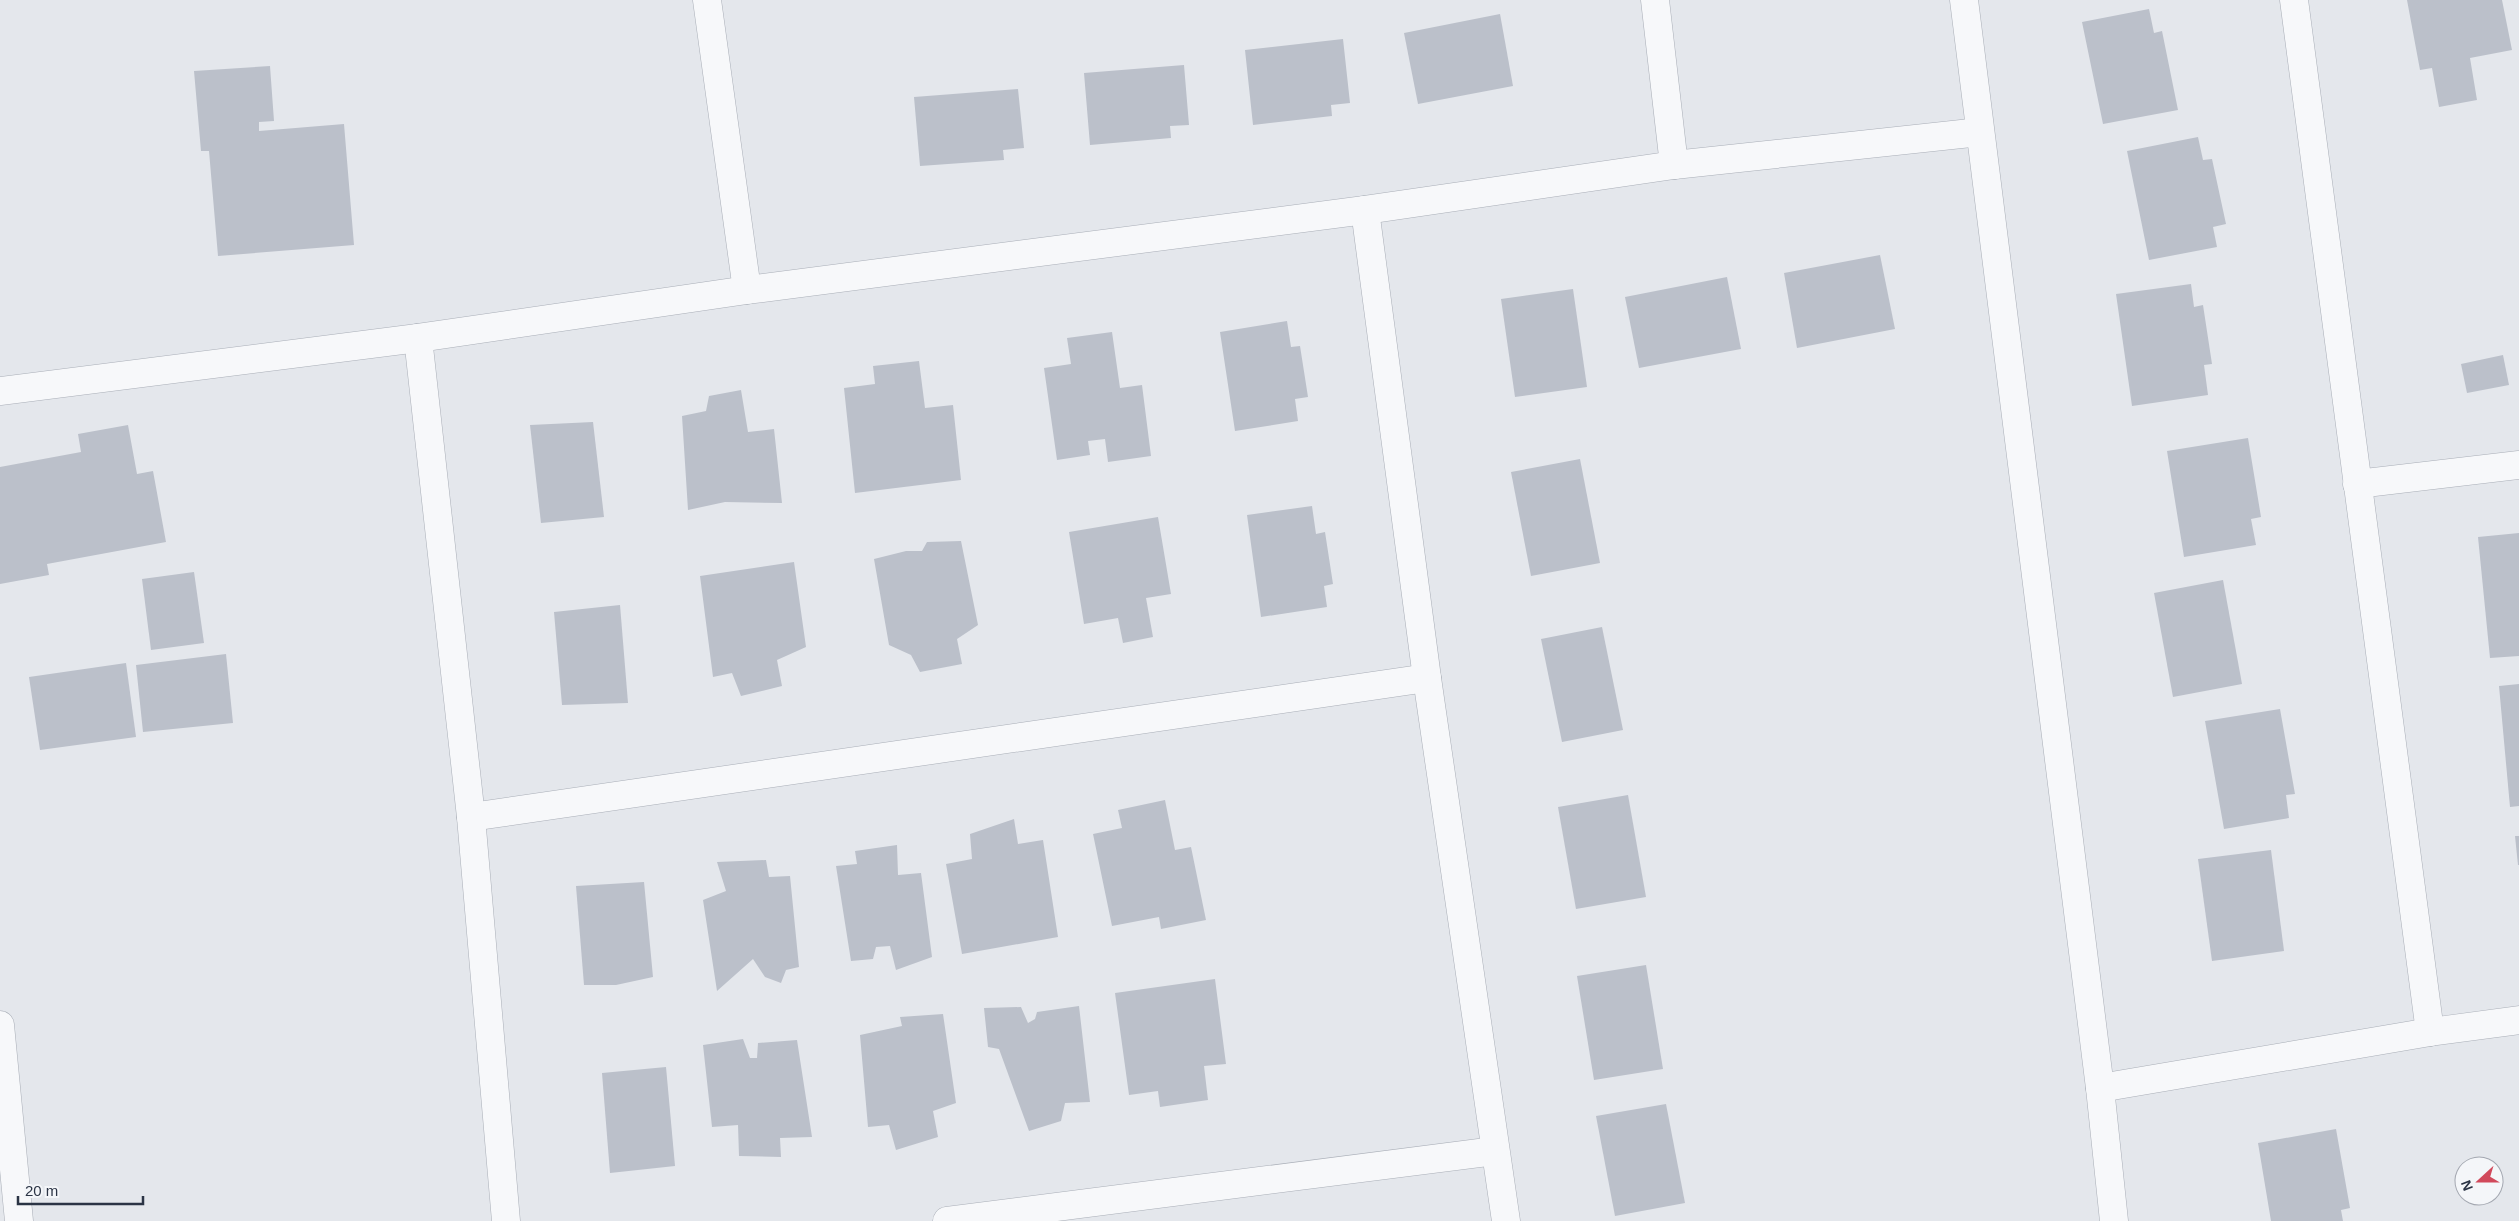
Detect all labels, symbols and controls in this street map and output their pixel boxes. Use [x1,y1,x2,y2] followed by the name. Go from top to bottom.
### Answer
[2454,1156,2504,1206] north arrow
[18,1174,142,1206] scale bar
[2458,1178,2476,1193] text: N
[25,1182,58,1199] text: 20 m

